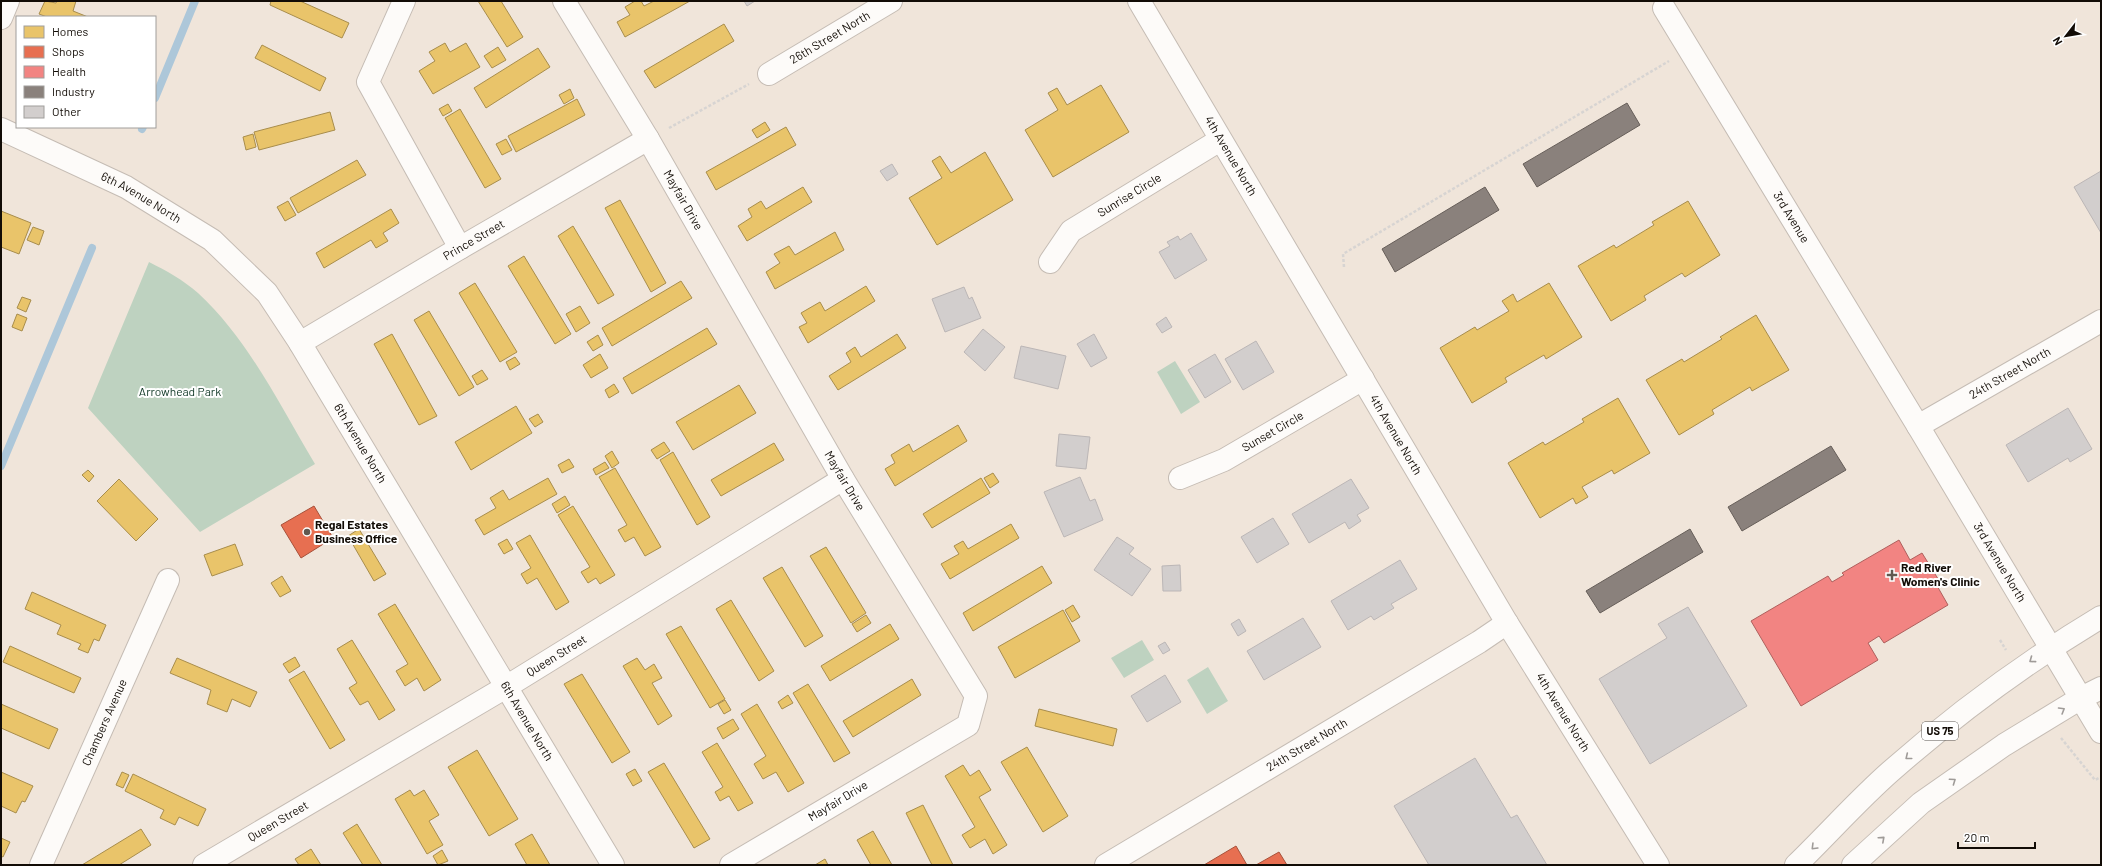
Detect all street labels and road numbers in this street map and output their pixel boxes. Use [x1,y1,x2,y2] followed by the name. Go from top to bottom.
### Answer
[787,7,872,66] street label: 26th Street North
[1202,113,1261,198] street label: 4th Avenue North
[661,167,707,232] street label: Mayfair Drive
[99,168,184,225] street label: 6th Avenue North
[1095,170,1163,219] street label: Sunrise Circle
[1771,189,1813,245] street label: 3rd Avenue
[440,216,507,263] street label: Prince Street
[1966,344,2053,401] street label: 24th Street North
[1367,392,1426,477] street label: 4th Avenue North
[332,401,390,485] street label: 6th Avenue North
[1239,407,1306,454] street label: Sunset Circle
[822,448,869,513] street label: Mayfair Drive
[1971,520,2030,604] street label: 3rd Avenue North
[524,631,589,679] street label: Queen Street
[1534,670,1593,754] street label: 4th Avenue North
[78,677,129,768] street label: Chambers Avenue
[498,678,557,763] street label: 6th Avenue North
[1263,715,1349,774] street label: 24th Street North
[1922,722,1958,740] road number: US 75
[805,777,870,823] street label: Mayfair Drive
[245,797,310,844] street label: Queen Street

